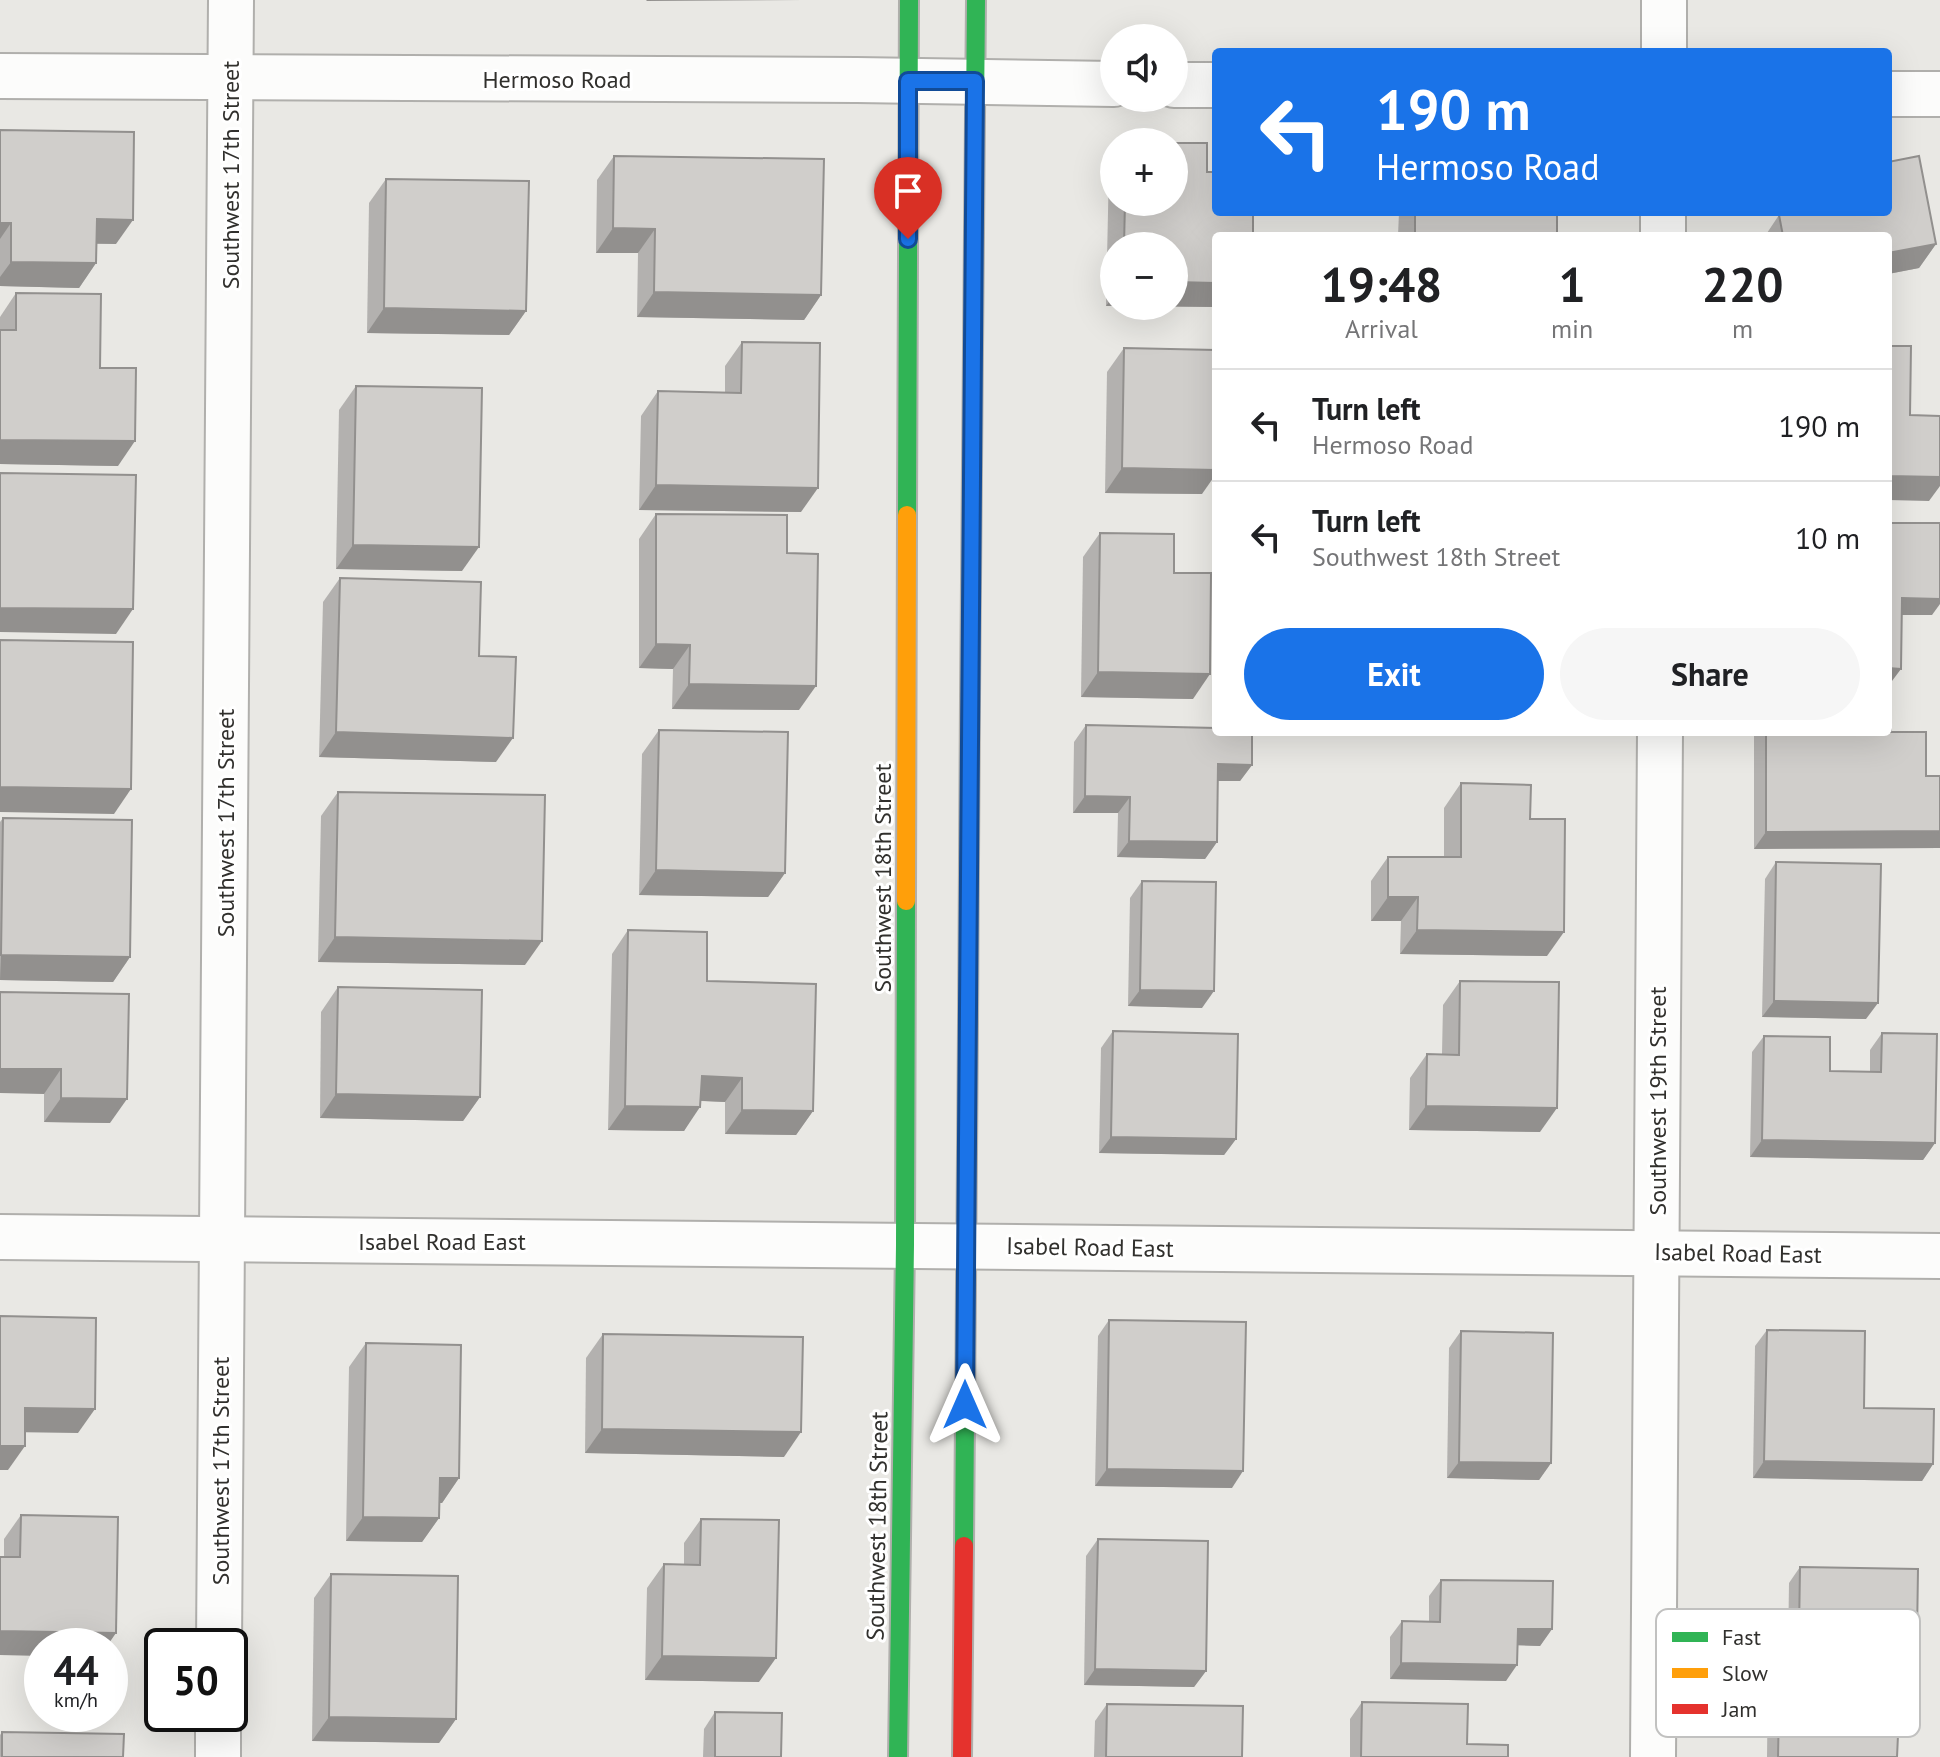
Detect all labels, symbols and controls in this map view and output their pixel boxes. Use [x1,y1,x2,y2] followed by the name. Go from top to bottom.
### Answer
[1100,24,1188,320] map controls
[1100,24,1188,112] button: sound
[215,61,246,289] street label: Southwest 17th Street
[482,64,632,95] street label: Hermoso Road
[1376,73,1531,145] text: 190 m
[1244,80,1348,184] icon: left
[1100,128,1188,216] button: +
[1376,143,1600,190] text: Hermoso Road
[874,157,942,239] pin
[886,169,930,213] icon: arrive
[1100,232,1188,320] button: −
[1321,253,1442,315] text: 19:48
[1558,253,1586,315] text: 1
[1702,253,1783,315] text: 220
[1345,312,1418,345] text: Arrival
[1551,312,1593,345] text: min
[1732,312,1753,345] text: m
[1312,389,1420,428] text: Turn left
[1244,403,1288,447] icon: left
[1779,406,1860,445] text: 190 m
[1312,428,1473,461] text: Hermoso Road
[1312,501,1420,540] text: Turn left
[1244,515,1288,559] icon: left
[1795,518,1860,557] text: 10 m
[1312,540,1560,573] text: Southwest 18th Street
[1244,628,1544,720] button: Exit
[1560,628,1860,720] button: Share
[210,709,241,937] street label: Southwest 17th Street
[867,763,898,993] street label: Southwest 18th Street
[1642,986,1673,1216] street label: Southwest 19th Street
[358,1226,526,1257] street label: Isabel Road East
[1006,1230,1174,1264] street label: Isabel Road East
[1654,1236,1822,1270] street label: Isabel Road East
[205,1357,236,1585] street label: Southwest 17th Street
[923,1363,1007,1447] position arrow
[860,1411,894,1641] street label: Southwest 18th Street
[1656,1609,1920,1737] legend
[1722,1623,1762,1651] text: Fast
[144,1628,248,1732] speed limit sign: 50
[53,1644,99,1696] text: 44
[1722,1659,1768,1687] text: Slow
[54,1687,98,1713] text: km/h
[1721,1695,1757,1723] text: Jam

